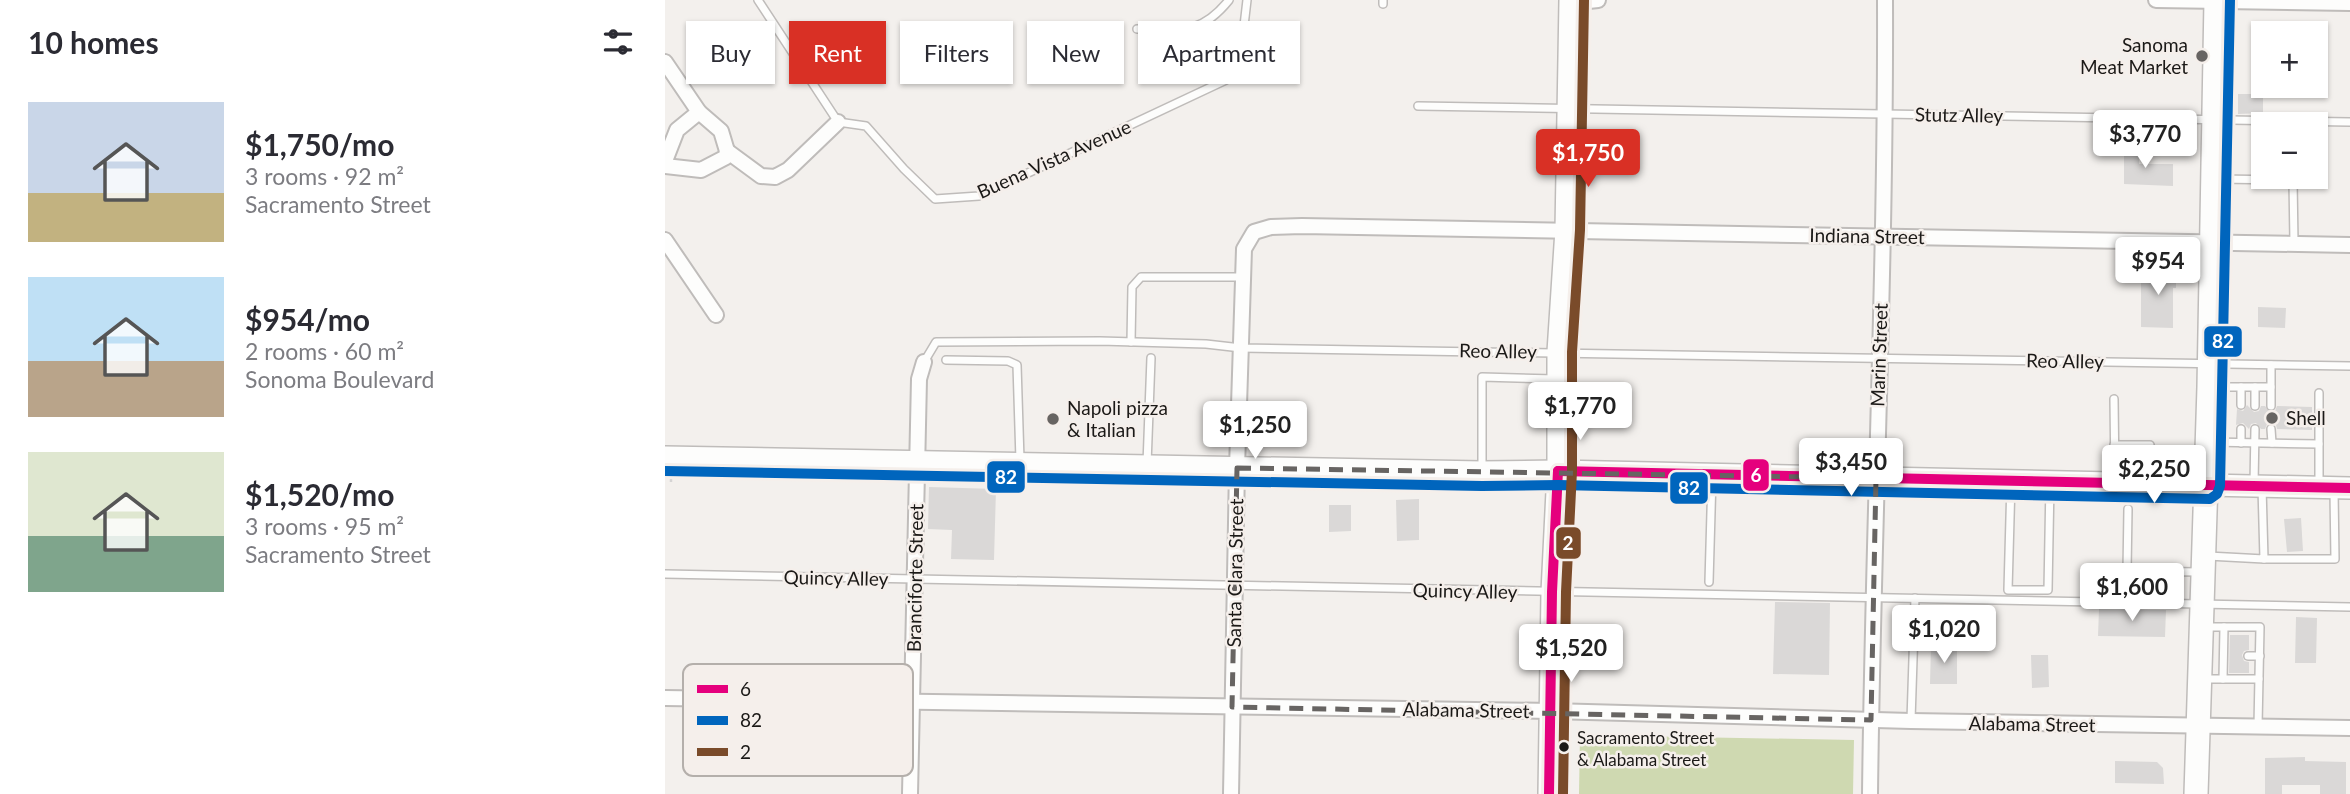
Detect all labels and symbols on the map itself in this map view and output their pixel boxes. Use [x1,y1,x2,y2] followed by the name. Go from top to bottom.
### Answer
[2080,33,2188,78] place label: Sanoma Meat Market
[2194,48,2210,64] marker: Sanoma Meat Market
[1915,102,2004,127] street label: Stutz Alley
[2088,110,2202,170] pin: $3,770
[973,114,1134,203] street label: Buena Vista Avenue
[1531,130,1645,189] pin: $1,750
[1809,223,1925,248] street label: Indiana Street
[2117,238,2199,297] pin: $954
[1865,303,1892,407] street label: Marin Street
[2203,325,2243,358] line badge: 82
[2212,329,2234,352] text: 82
[1459,338,1537,363] street label: Reo Alley
[2026,348,2104,373] street label: Reo Alley
[1523,382,1637,442] pin: $1,770
[1067,396,1168,441] place label: Napoli pizza & Italian
[1198,402,1312,461] pin: $1,250
[2286,406,2326,429] place label: Shell
[2264,410,2280,426] marker: Shell
[1045,411,1061,427] marker: Napoli pizza & Italian
[1794,438,1908,498] pin: $3,450
[2097,446,2211,505] pin: $2,250
[1742,458,1770,492] line badge: 6
[986,460,1026,494] line badge: 82
[1750,463,1762,486] text: 6
[995,465,1017,488] text: 82
[1669,471,1709,505] line badge: 82
[1678,476,1700,499] text: 82
[1222,498,1247,648] street label: Santa Clara Street
[902,503,927,652] street label: Branciforte Street
[1555,526,1582,560] line badge: 2
[1562,531,1574,554] text: 2
[2075,564,2189,623] pin: $1,600
[783,565,889,590] street label: Quincy Alley
[1412,578,1518,603] street label: Quincy Alley
[1887,606,2001,665] pin: $1,020
[1514,624,1628,684] pin: $1,520
[683,664,913,776] legend
[740,677,751,700] text: 6
[1402,697,1530,722] street label: Alabama Street
[740,708,762,731] text: 82
[1968,711,2096,736] street label: Alabama Street
[1577,727,1714,770] place label: Sacramento Street & Alabama Street
[740,740,751,763] text: 2
[1557,740,1571,754] marker: Sacramento Street & Alabama Street

